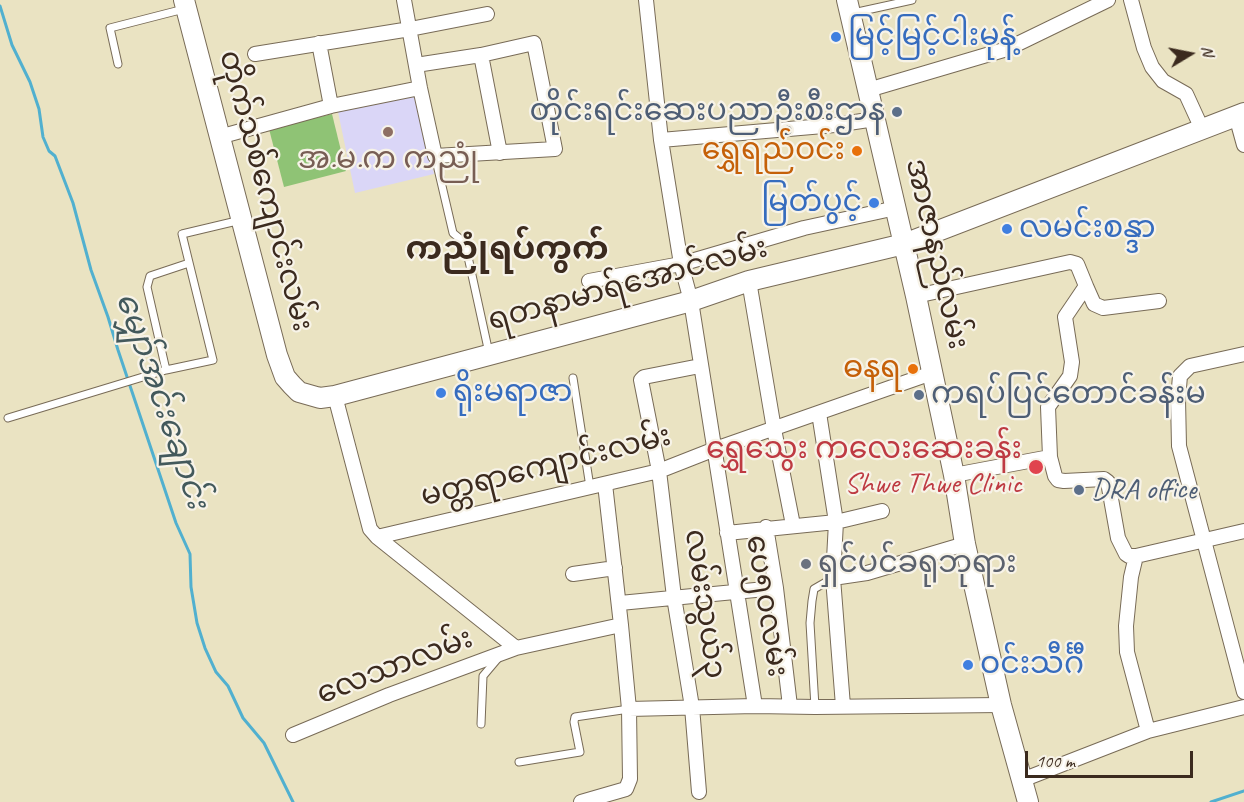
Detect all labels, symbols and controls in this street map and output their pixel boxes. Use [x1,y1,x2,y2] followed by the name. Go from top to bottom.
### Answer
[848,19,1017,55] place label: မြင့်မြင့်ငါးမုန့်
[1160,24,1220,84] north arrow
[829,30,843,44] marker: မြင့်မြင့်ငါးမုန့်
[1197,44,1218,57] text: N
[210,47,320,335] street label: တိုက်သစ်ကျောင်းလမ်း
[530,94,885,130] place label: တိုင်းရင်းဆေးပညာဦးစီးဌာန
[890,105,904,119] marker: တိုင်းရင်းဆေးပညာဦးစီးဌာန
[381,125,395,139] marker: အ.မ.က ကညုံ
[702,133,845,169] place label: ရွှေရည်ဝင်း
[298,142,478,178] place label: အ.မ.က ကညုံ
[850,144,864,158] marker: ရွှေရည်ဝင်း
[897,155,975,353] street label: အာဇာနည်လမ်း
[761,185,862,221] place label: မြတ်ပွင့်
[867,196,881,210] marker: မြတ်ပွင့်
[1019,211,1156,247] place label: လမင်းစန္ဒာ
[1000,222,1014,236] marker: လမင်းစန္ဒာ
[405,230,609,270] district label: ကညုံရပ်ကွက်
[484,230,772,340] street label: ရတနာမာရ်အောင်လမ်း
[106,288,216,514] water label: မျှော်အင်းချောင်း
[843,351,901,387] place label: ဓနရ
[906,362,920,376] marker: ဓနရ
[453,375,573,411] place label: ရိုးမရာဇာ
[931,377,1206,413] place label: ကရပ်ပြင်တောင်ခန်းမ
[434,386,448,400] marker: ရိုးမရာဇာ
[912,388,926,402] marker: ကရပ်ပြင်တောင်ခန်းမ
[417,419,675,515] street label: မတ္တရာကျောင်းလမ်း
[706,432,1022,502] place label: ရွှေသွေး ကလေးဆေးခန်း Shwe Thwe Clinic
[1027,458,1045,476] marker: ရွှေသွေး ကလေးဆေးခန်း Shwe Thwe Clinic
[1091,472,1196,508] place label: DRA office
[1072,483,1086,497] marker: DRA office
[676,527,732,681] street label: လမ်းသွယ်၃
[737,533,795,679] street label: ပေ၅၀လမ်း
[818,546,1017,582] place label: ရှင်ပင်ခရုဘုရား
[799,557,813,571] marker: ရှင်ပင်ခရုဘုရား
[312,621,478,713] street label: လေသာလမ်း
[980,647,1084,683] place label: ဝင်းသီင်္ဂီ
[961,658,975,672] marker: ဝင်းသီင်္ဂီ
[1028,739,1196,777] scale bar
[1036,750,1075,772] text: 100 m

